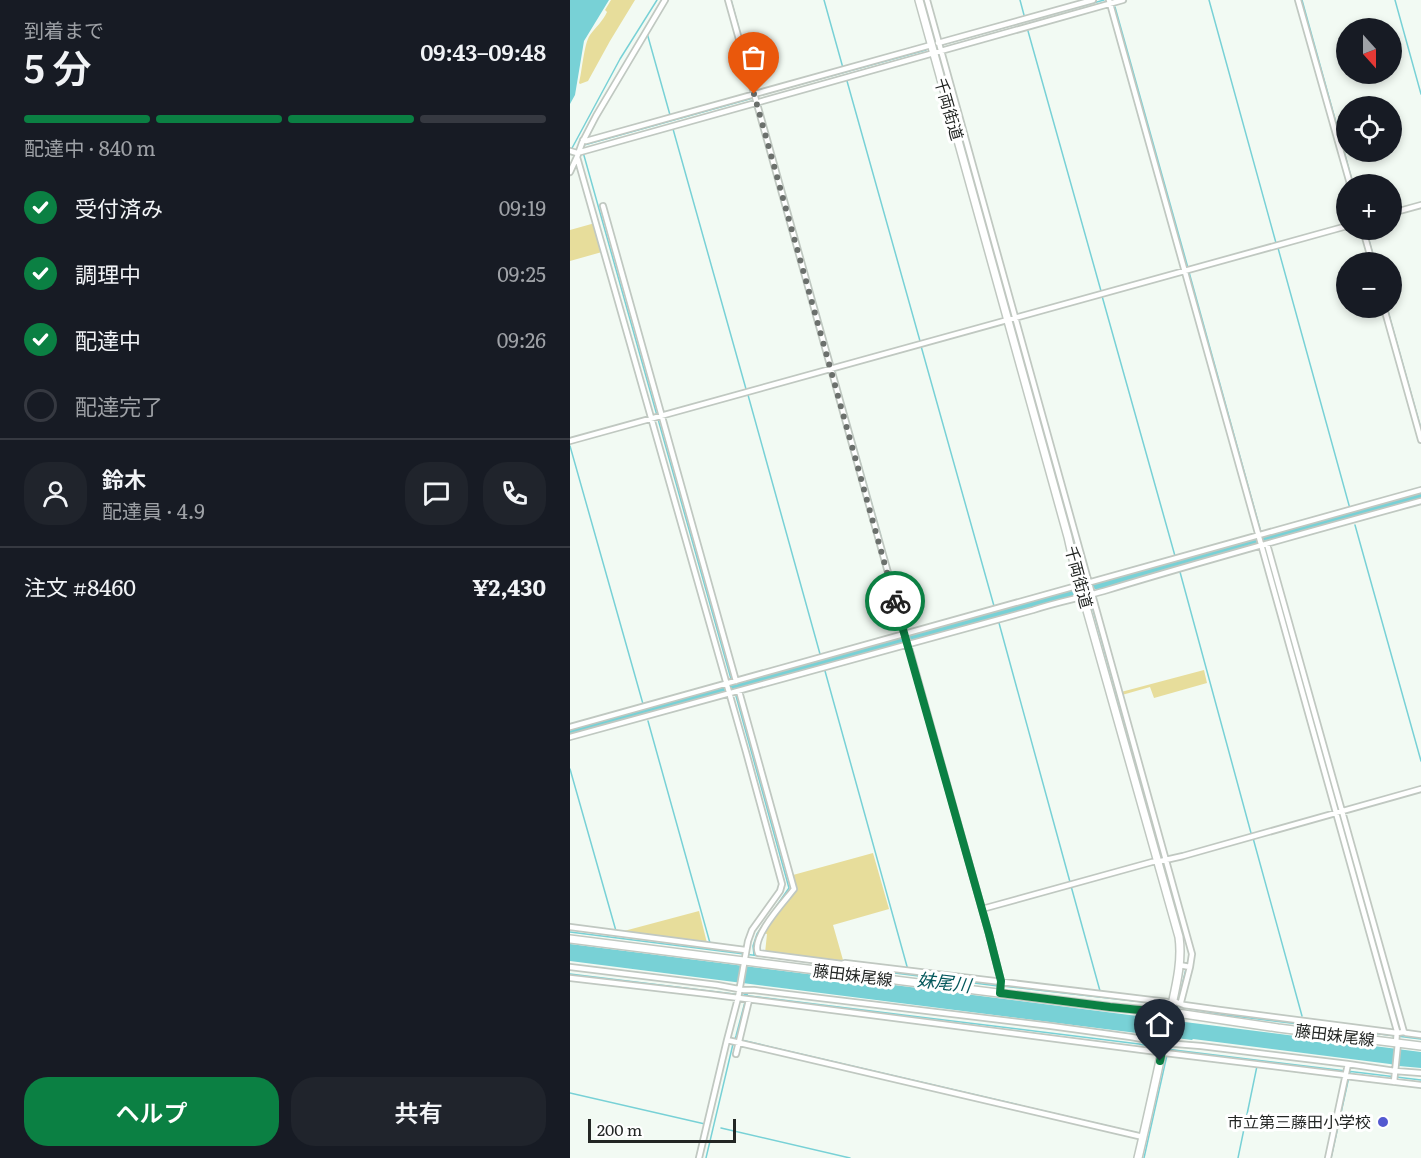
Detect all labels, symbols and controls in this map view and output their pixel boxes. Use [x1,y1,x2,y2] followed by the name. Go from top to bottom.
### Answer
[24,14,104,44] text: 到着まで
[1336,18,1402,84] north arrow
[1336,18,1402,318] map controls
[728,32,779,94] pin
[420,35,546,68] text: 09:43–09:48
[24,37,91,95] text: 5 分
[737,41,770,74] icon: bag
[930,75,970,143] street label: 千両街道
[1336,96,1402,162] button: locate
[24,132,156,162] text: 配達中 · 840 m
[1336,174,1402,240] button: +
[24,191,57,224] icon: check
[75,191,163,224] text: 受付済み
[499,192,546,222] text: 09:19
[1336,252,1402,318] button: −
[24,257,57,290] icon: check
[75,257,141,290] text: 調理中
[497,258,546,288] text: 09:25
[24,323,57,356] icon: check
[75,323,141,356] text: 配達中
[497,324,546,354] text: 09:26
[75,389,163,422] text: 配達完了
[24,462,87,525] button: person
[102,462,146,495] text: 鈴木
[405,462,468,525] button: chat
[483,462,546,525] button: phone
[102,495,205,525] text: 配達員 · 4.9
[1060,543,1100,611] street label: 千両街道
[24,570,136,603] text: 注文 #8460
[472,570,546,603] text: ¥2,430
[865,571,925,631] courier
[879,585,912,618] icon: bike
[812,957,894,991] street label: 藤田妹尾線
[916,965,975,998] water label: 妹尾川
[1134,999,1185,1061] pin
[1143,1008,1176,1041] icon: home
[1294,1017,1376,1051] street label: 藤田妹尾線
[24,1077,279,1146] button: ヘルプ
[291,1077,546,1146] button: 共有
[1227,1109,1371,1133] place label: 市立第三藤田小学校
[1376,1115,1390,1129] marker: 市立第三藤田小学校
[588,1116,736,1144] scale bar
[597,1117,642,1141] text: 200 m

